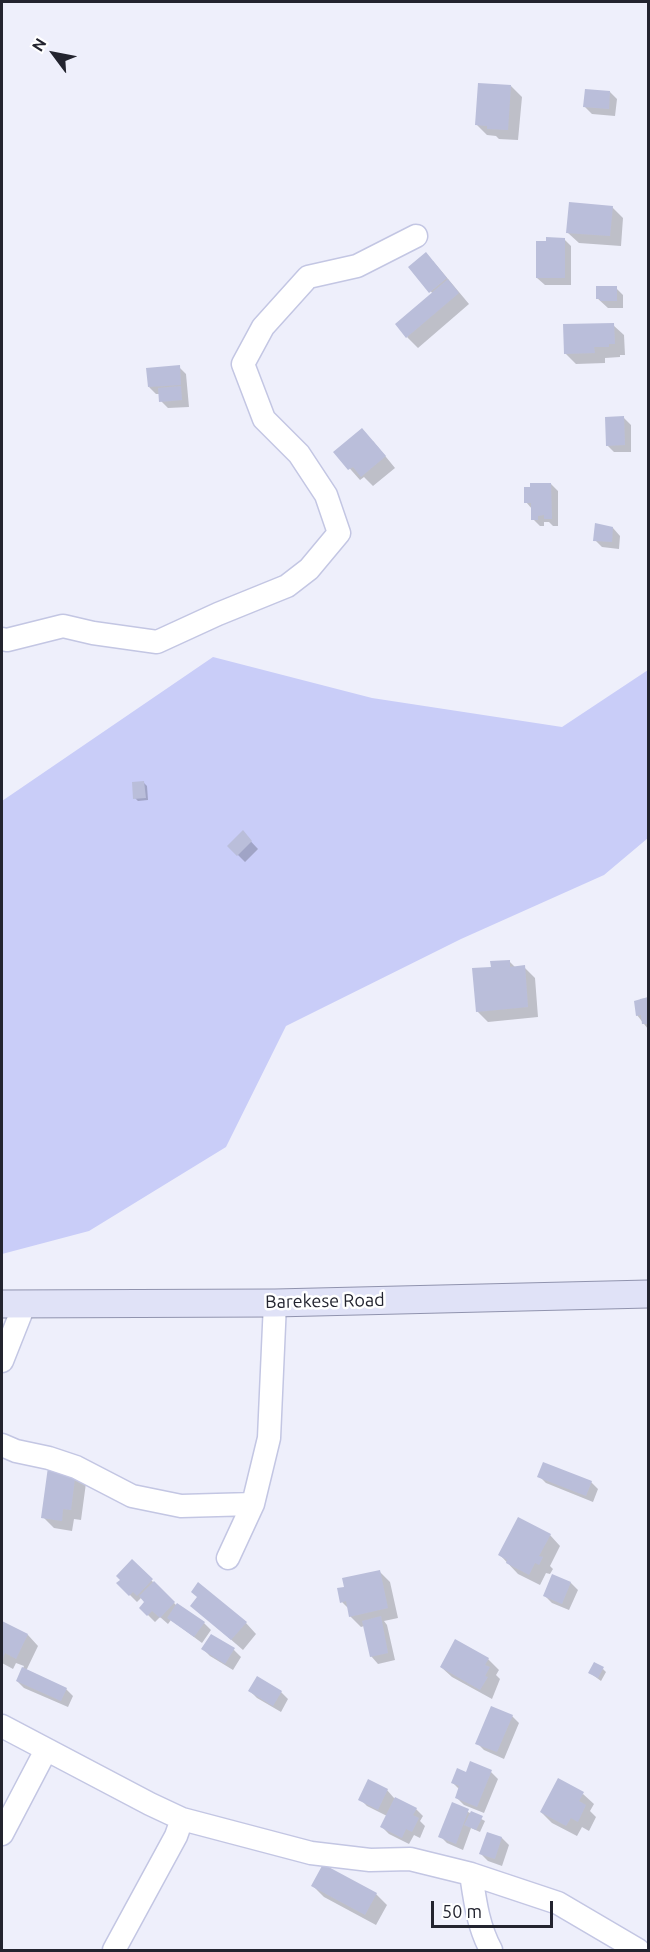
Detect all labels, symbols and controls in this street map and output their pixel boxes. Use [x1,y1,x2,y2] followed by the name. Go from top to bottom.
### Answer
[24,24,84,84] north arrow
[28,35,50,54] text: N
[265,1289,385,1313] street label: Barekese Road
[434,1889,556,1927] scale bar
[442,1901,482,1921] text: 50 m

